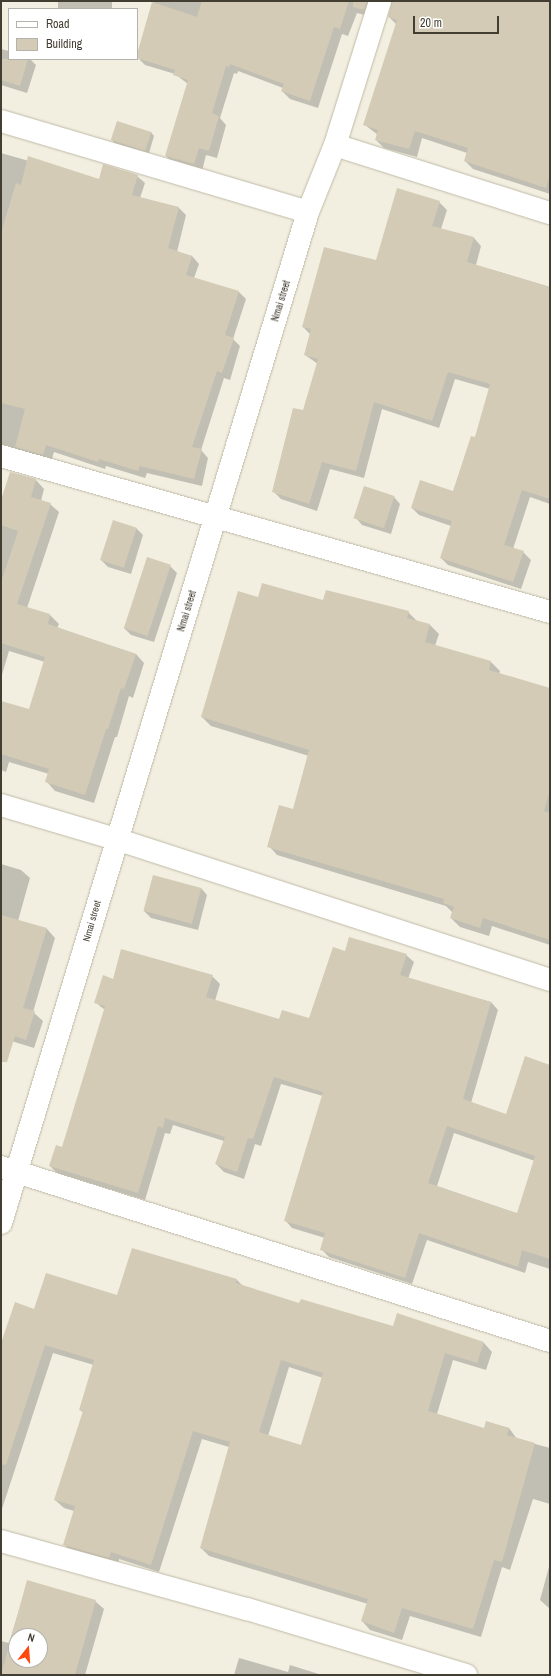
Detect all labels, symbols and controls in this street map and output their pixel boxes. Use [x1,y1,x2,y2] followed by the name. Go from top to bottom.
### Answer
[8,8,138,60] legend
[415,8,501,34] scale bar
[420,15,442,31] text: 20 m
[46,16,70,32] text: Road
[46,36,82,52] text: Building
[269,279,293,323] street label: Nmai street
[175,589,199,633] street label: Nmai street
[80,899,104,943] street label: Nmai street
[8,1628,48,1668] north arrow
[26,1630,36,1645] text: N

